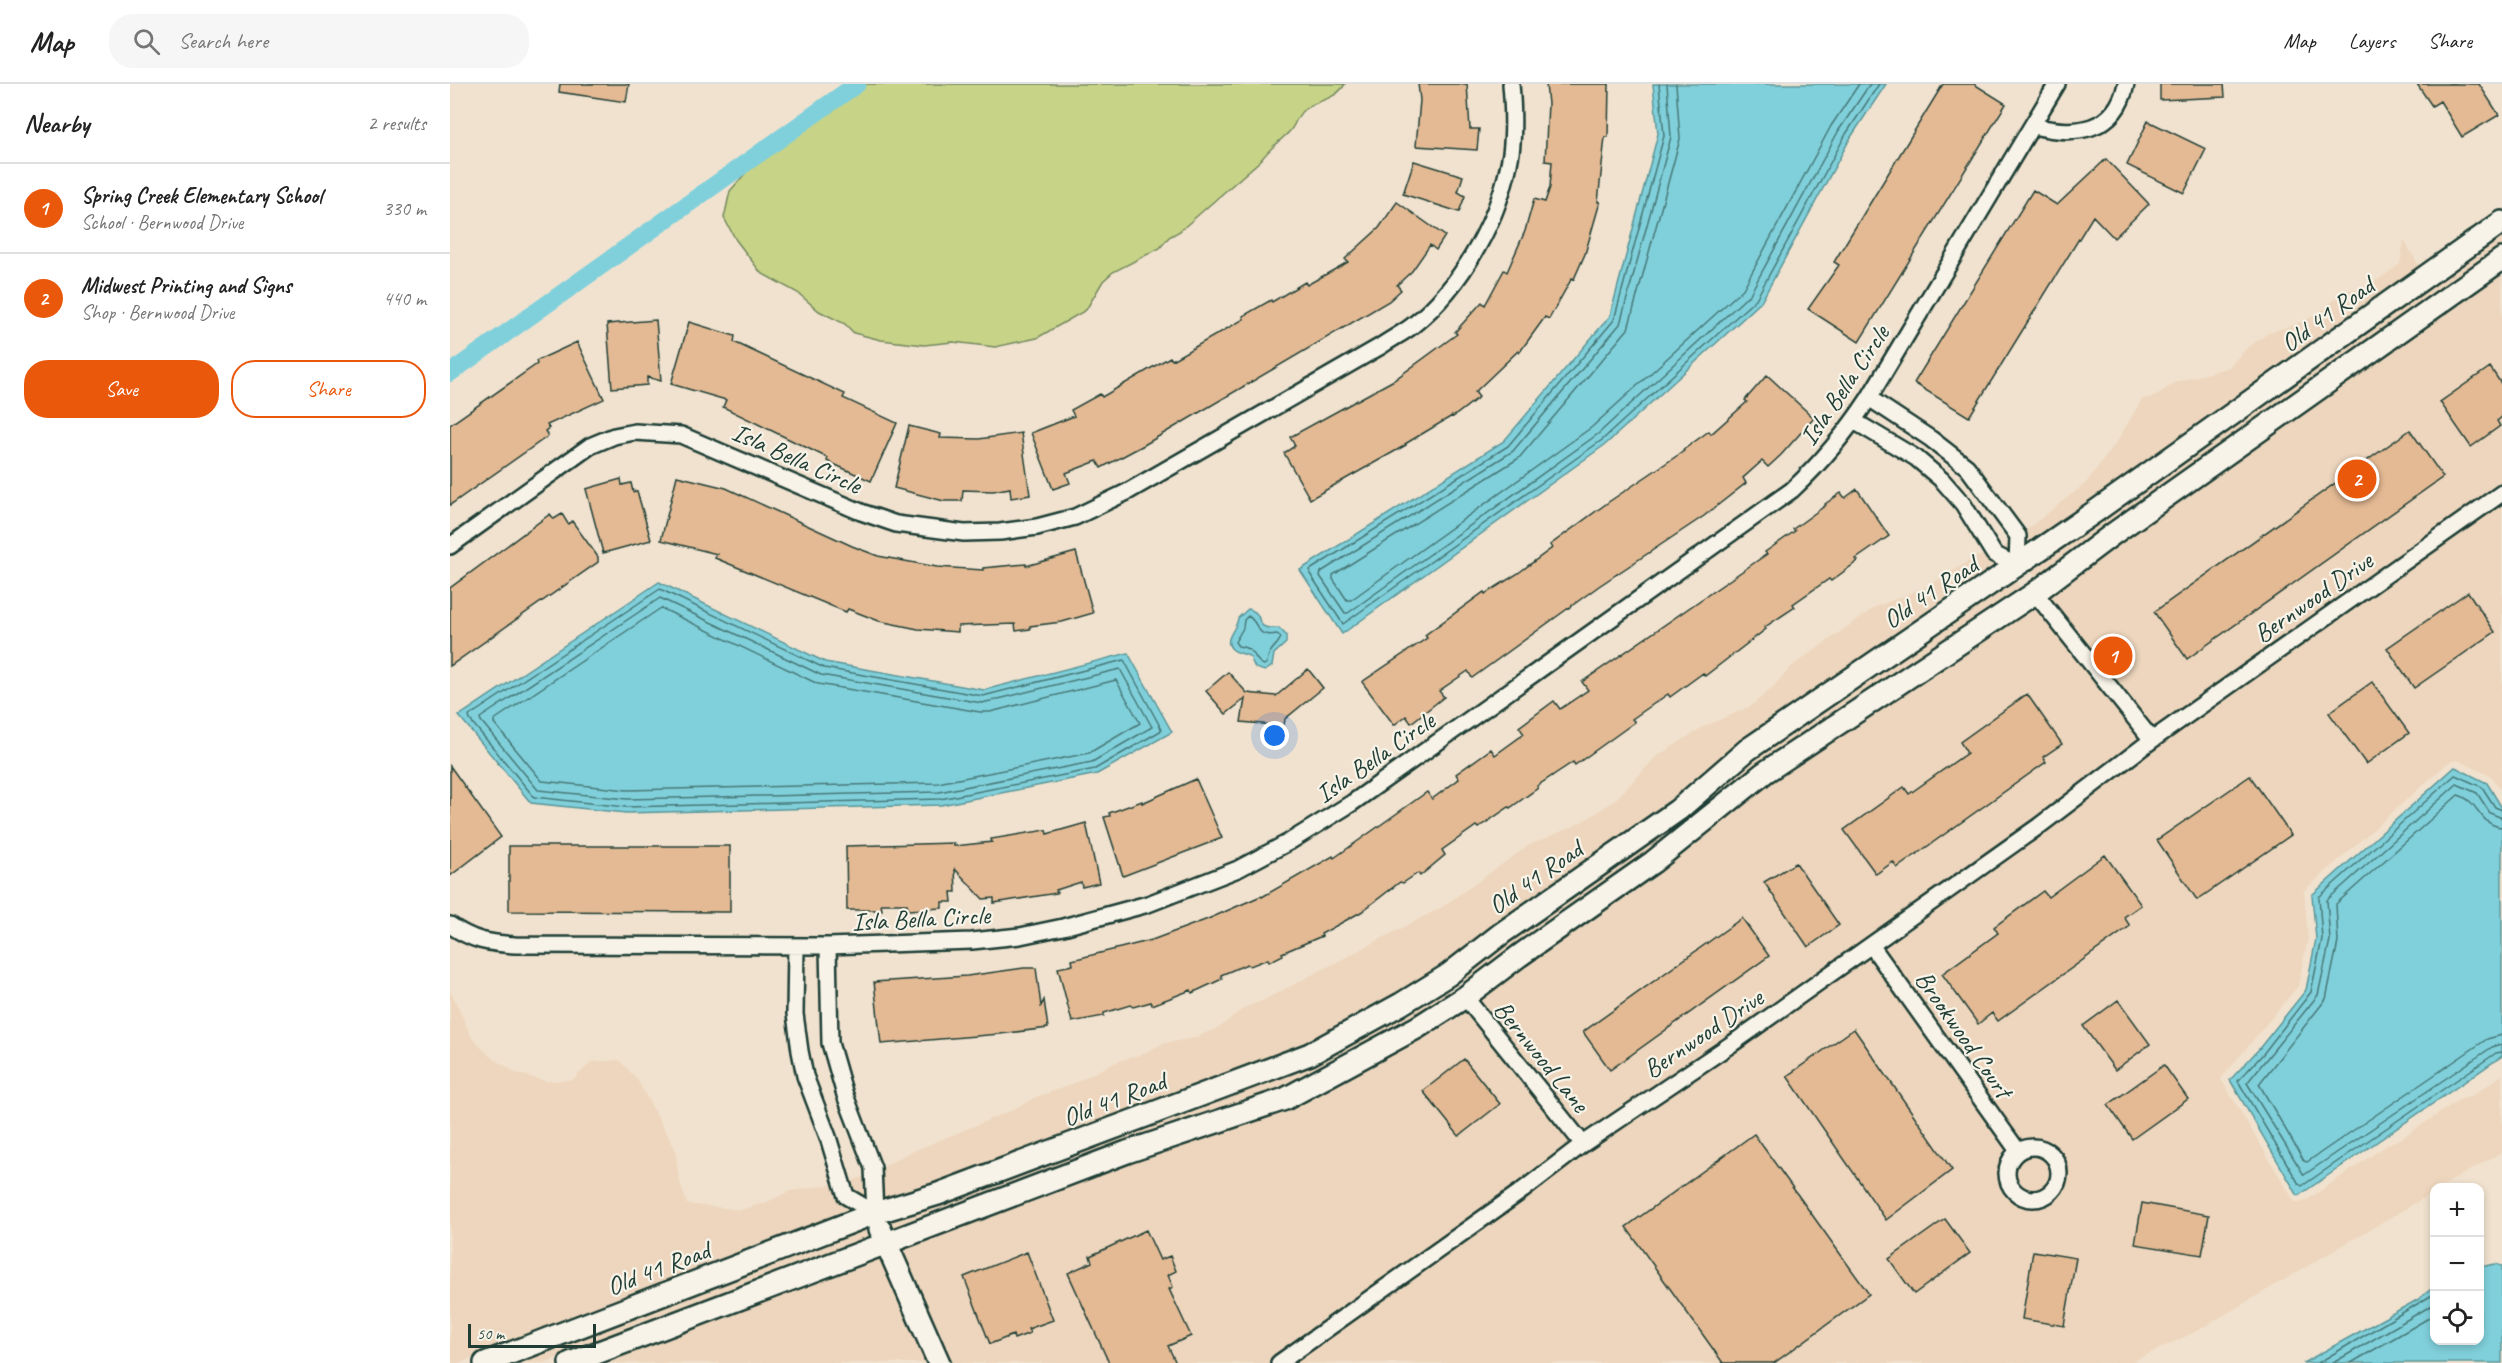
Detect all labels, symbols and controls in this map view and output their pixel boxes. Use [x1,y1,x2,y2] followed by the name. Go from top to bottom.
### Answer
[109,14,529,68] search box
[30,24,73,59] text: Map
[130,25,163,58] icon: search
[178,27,268,55] text: Search here
[2283,28,2316,54] text: Map
[2349,28,2395,54] text: Layers
[2428,28,2472,54] text: Share
[24,107,89,140] text: Nearby
[367,111,426,136] text: 2 results
[81,182,322,210] text: Spring Creek Elementary School
[39,196,48,221] text: 1
[383,196,426,221] text: 330 m
[81,210,243,235] text: School · Bernwood Drive
[2274,267,2384,359] street label: Old 41 Road
[81,272,292,300] text: Midwest Printing and Signs
[39,286,48,311] text: 2
[383,286,426,311] text: 440 m
[81,300,234,325] text: Shop · Bernwood Drive
[1792,318,1898,452] street label: Isla Bella Circle
[24,360,219,418] button: Save
[231,360,426,418] button: Share
[727,415,868,502] street label: Isla Bella Circle
[2338,456,2376,502] pin: 2
[2247,544,2380,650] street label: Bernwood Drive
[1876,547,1987,636] street label: Old 41 Road
[2094,634,2132,678] pin: 1
[1309,703,1443,811] street label: Isla Bella Circle
[1260,721,1289,750] your location
[1482,831,1592,922] street label: Old 41 Road
[851,898,992,939] street label: Isla Bella Circle
[1908,964,2022,1107] street label: Brookwood Court
[1637,980,1771,1086] street label: Bernwood Drive
[1487,994,1598,1120] street label: Bernwood Lane
[1058,1063,1174,1134] street label: Old 41 Road
[2430,1183,2484,1345] map controls
[2430,1183,2484,1237] button: +
[602,1232,718,1303] street label: Old 41 Road
[2430,1237,2484,1291] button: −
[2430,1291,2484,1345] button: locate
[468,1321,596,1348] scale bar
[477,1324,504,1344] text: 50 m

